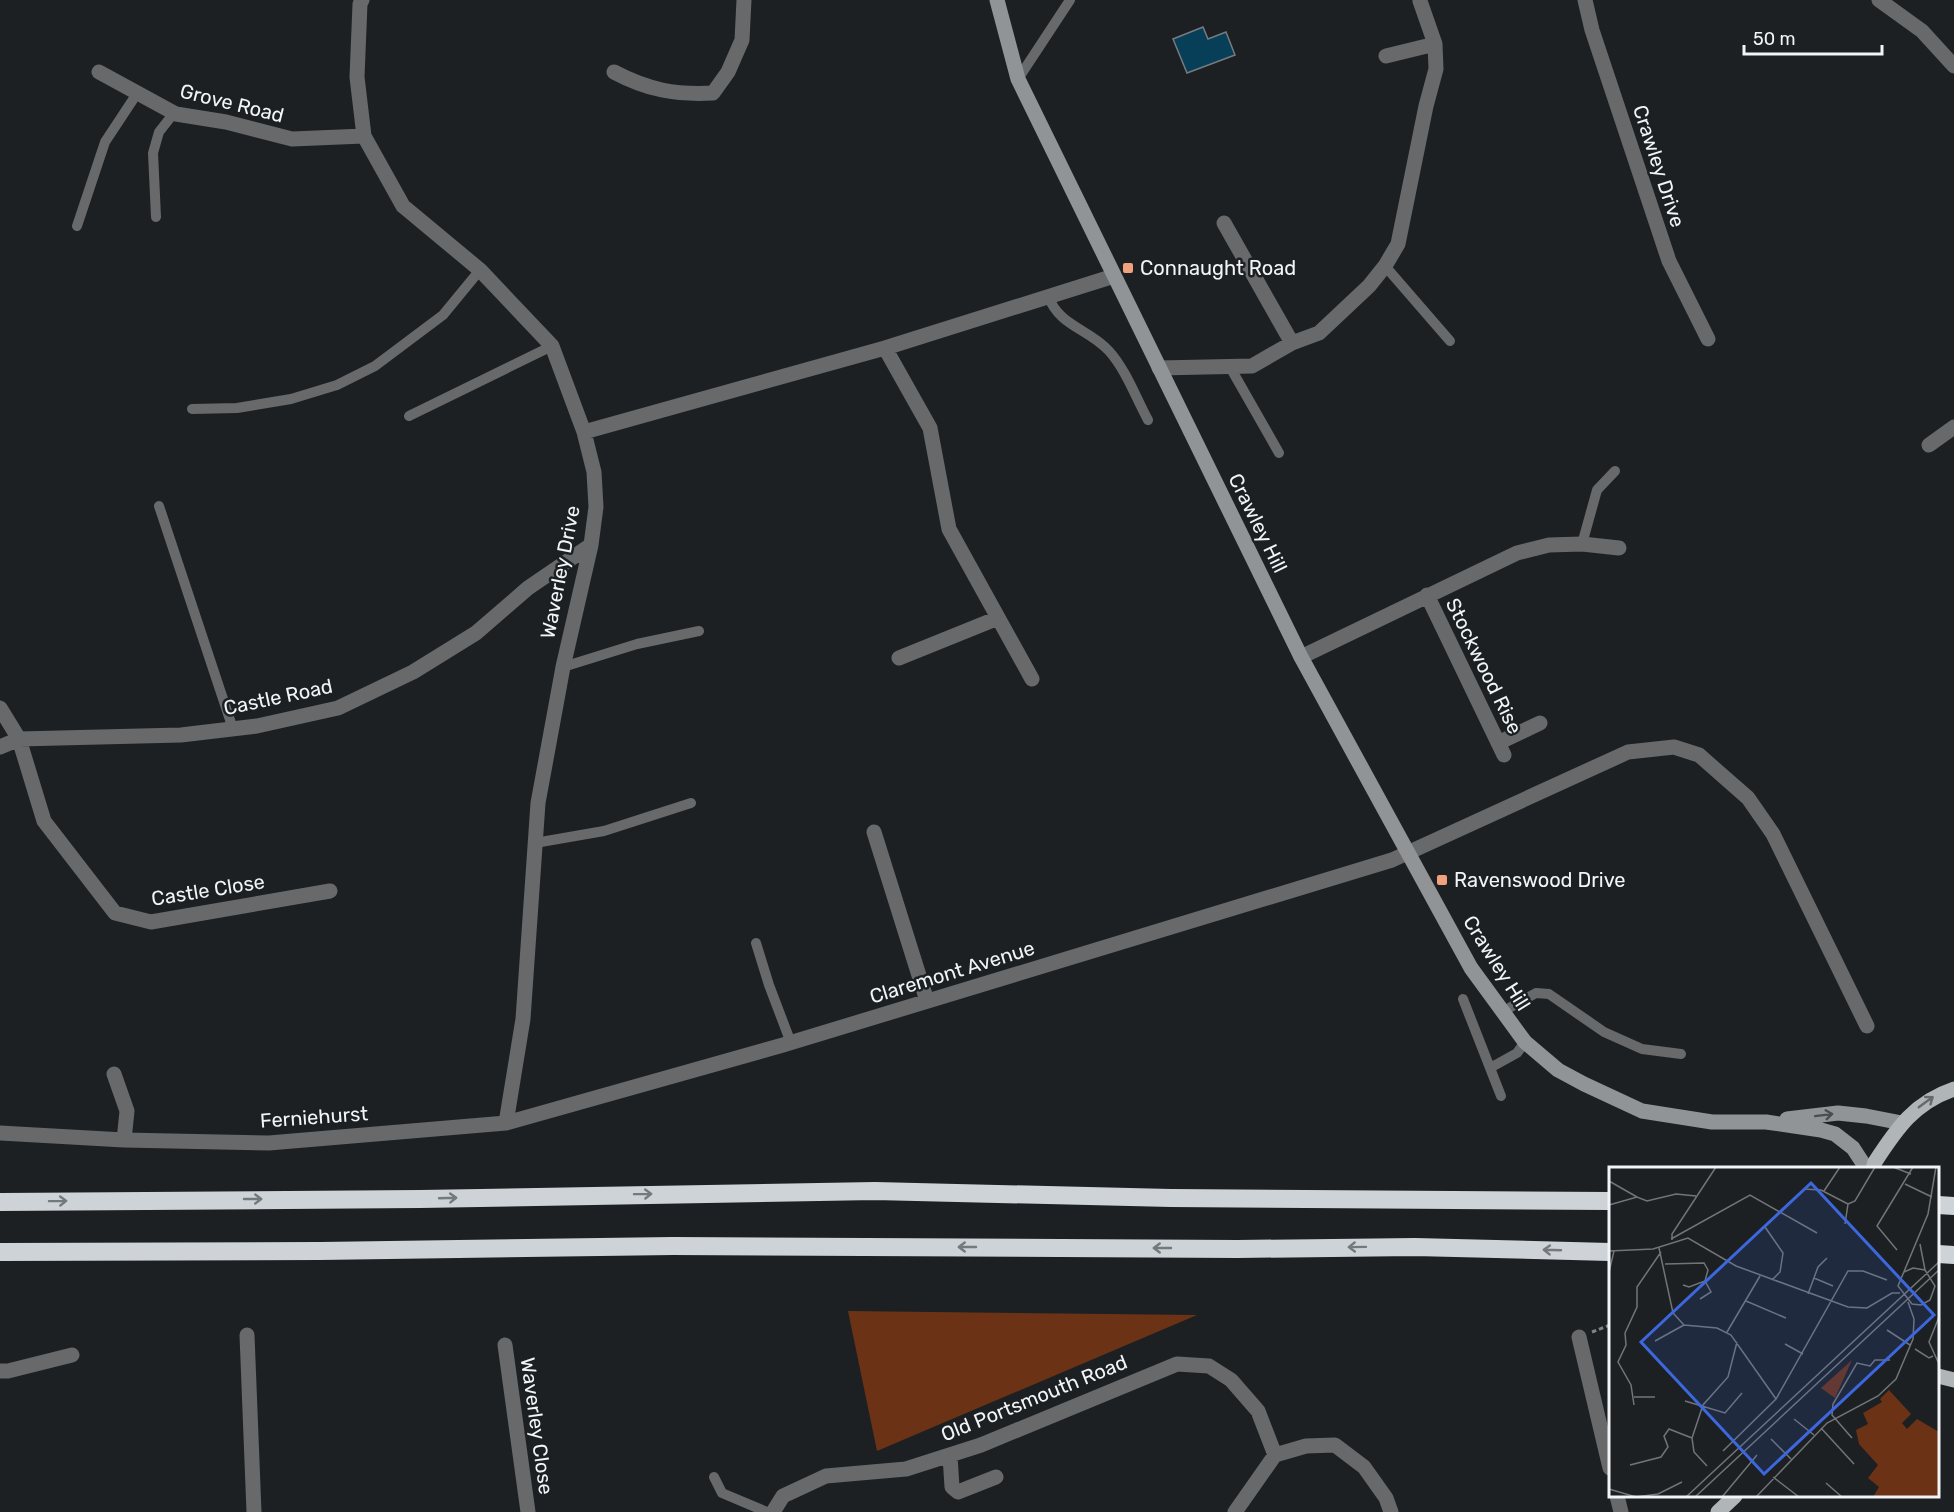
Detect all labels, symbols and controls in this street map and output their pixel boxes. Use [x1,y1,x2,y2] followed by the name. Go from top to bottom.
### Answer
[1744,18,1882,56] scale bar
[1753,28,1796,50] text: 50 m
[178,78,286,128] street label: Grove Road
[1628,102,1690,230] street label: Crawley Drive
[1140,256,1296,280] place label: Connaught Road
[1121,261,1135,275] marker: Connaught Road
[1224,469,1292,577] street label: Crawley Hill
[535,503,585,641] street label: Waverley Drive
[1441,594,1527,738] street label: Stockwood Rise
[221,674,335,720] street label: Castle Road
[1454,868,1626,892] place label: Ravenswood Drive
[150,869,266,911] street label: Castle Close
[1435,873,1449,887] marker: Ravenswood Drive
[1458,911,1536,1015] street label: Crawley Hill
[867,935,1037,1009] street label: Claremont Avenue
[1917,1096,1933,1109] one-way arrow
[259,1101,369,1133] street label: Ferniehurst
[1813,1109,1833,1120] one-way arrow
[1609,1167,1939,1497] inset map
[633,1188,653,1200] one-way arrow
[438,1192,458,1204] one-way arrow
[243,1193,263,1205] one-way arrow
[48,1195,68,1207] one-way arrow
[1348,1241,1368,1253] one-way arrow
[958,1242,978,1253] one-way arrow
[1153,1242,1173,1254] one-way arrow
[1543,1245,1563,1256] one-way arrow
[937,1350,1131,1446] street label: Old Portsmouth Road
[516,1356,558,1496] street label: Waverley Close

